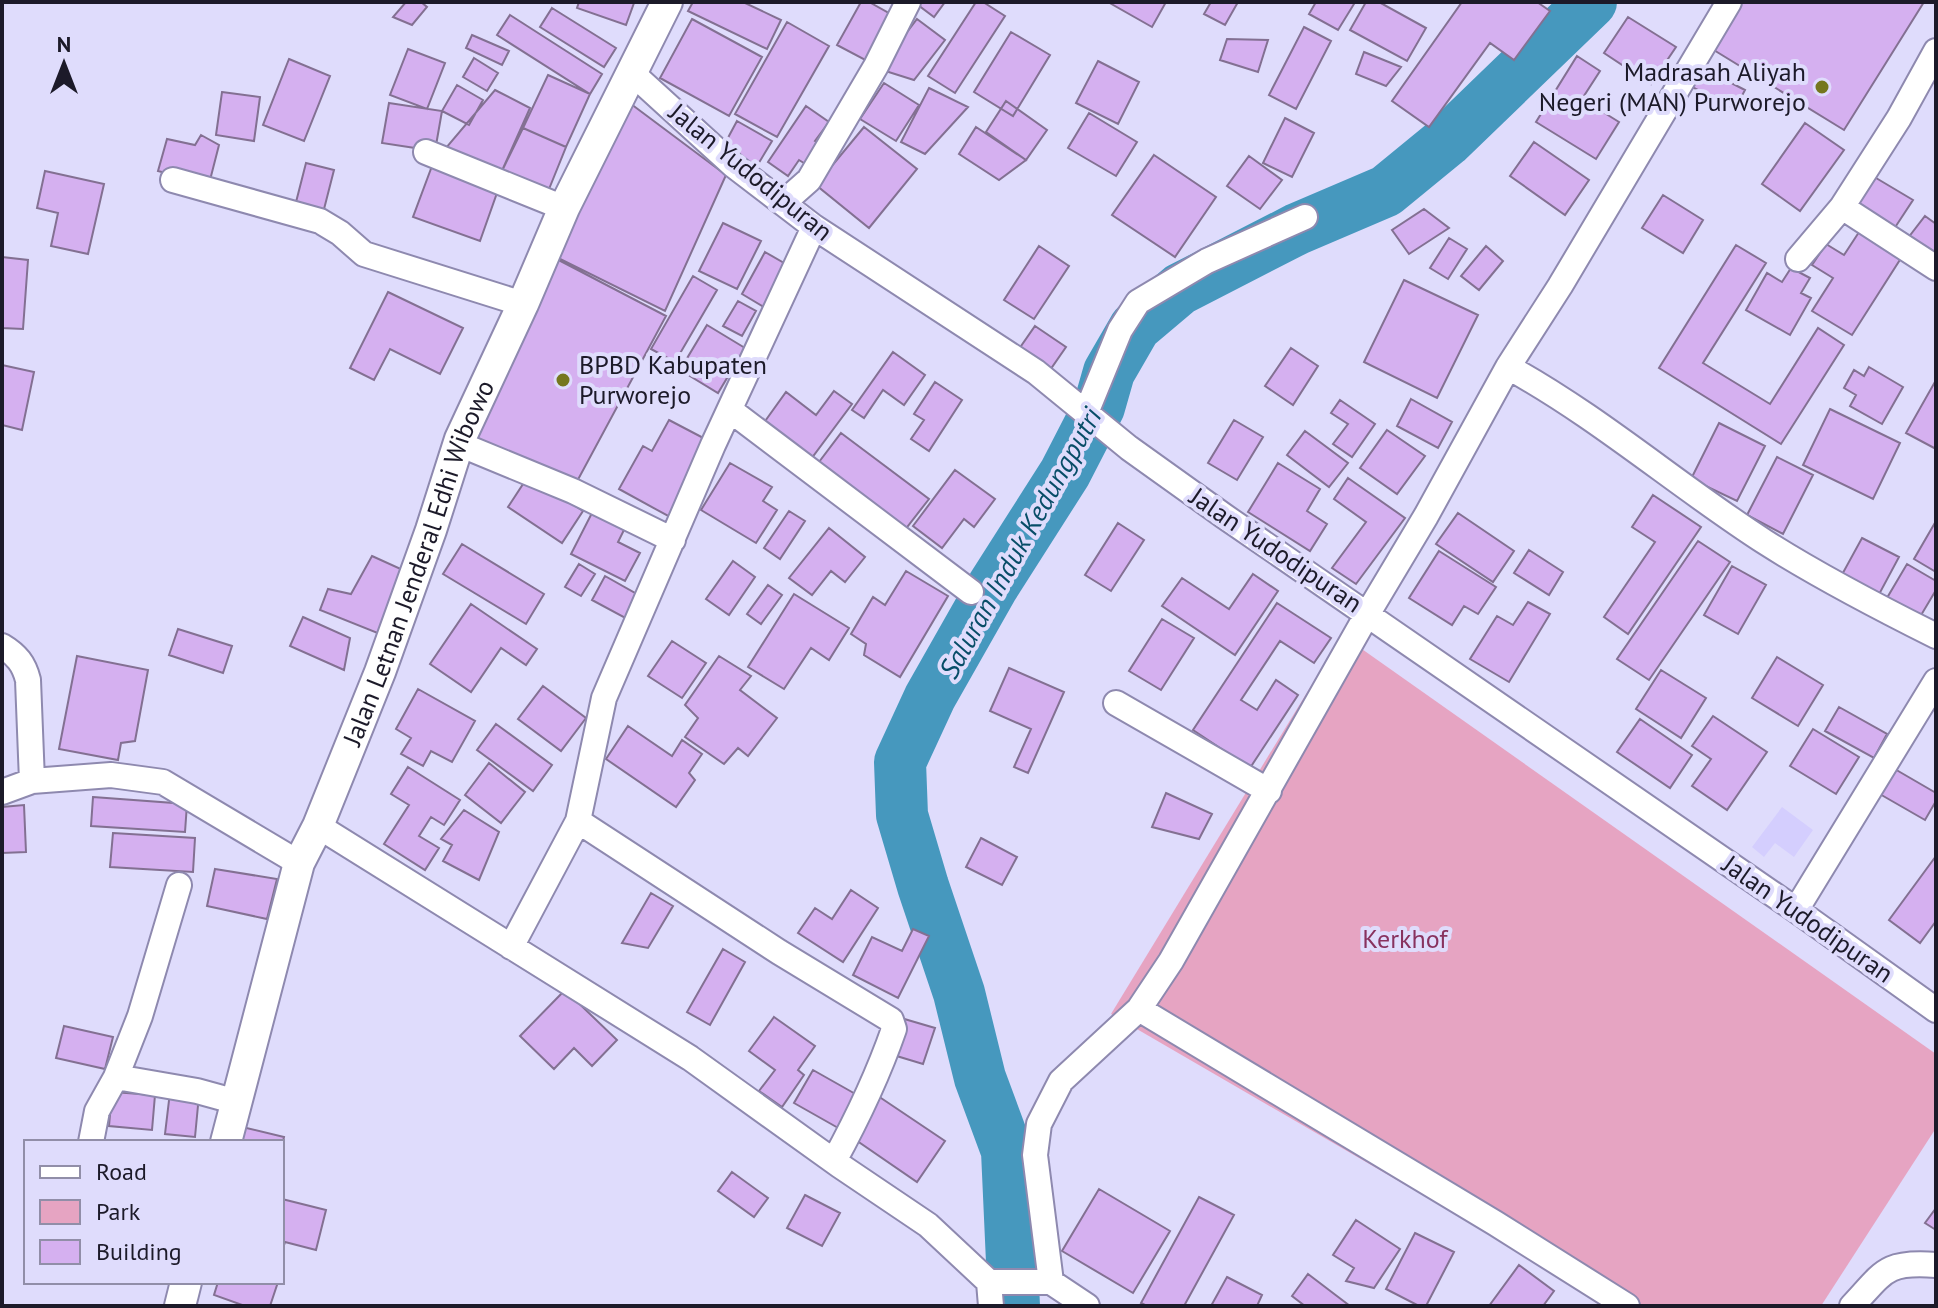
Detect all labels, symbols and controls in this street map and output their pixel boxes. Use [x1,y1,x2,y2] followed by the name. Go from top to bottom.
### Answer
[24,24,104,104] north arrow
[57,30,71,58] text: N
[1539,55,1806,118] place label: Madrasah Aliyah Negeri (MAN) Purworejo
[1813,78,1831,96] marker: Madrasah Aliyah Negeri (MAN) Purworejo
[662,95,840,248] street label: Jalan Yudodipuran
[579,348,767,411] place label: BPBD Kabupaten Purworejo
[554,371,572,389] marker: BPBD Kabupaten Purworejo
[335,374,501,751] street label: Jalan Letnan Jenderal Edhi Wibowo
[930,400,1110,685] water label: Saluran Induk Kedungputri
[1183,479,1369,619] street label: Jalan Yudodipuran
[1716,847,1900,990] street label: Jalan Yudodipuran
[1362,922,1449,955] park label: Kerkhof
[24,1140,284,1284] legend
[96,1156,147,1187] text: Road
[96,1196,141,1227] text: Park
[96,1236,182,1267] text: Building

